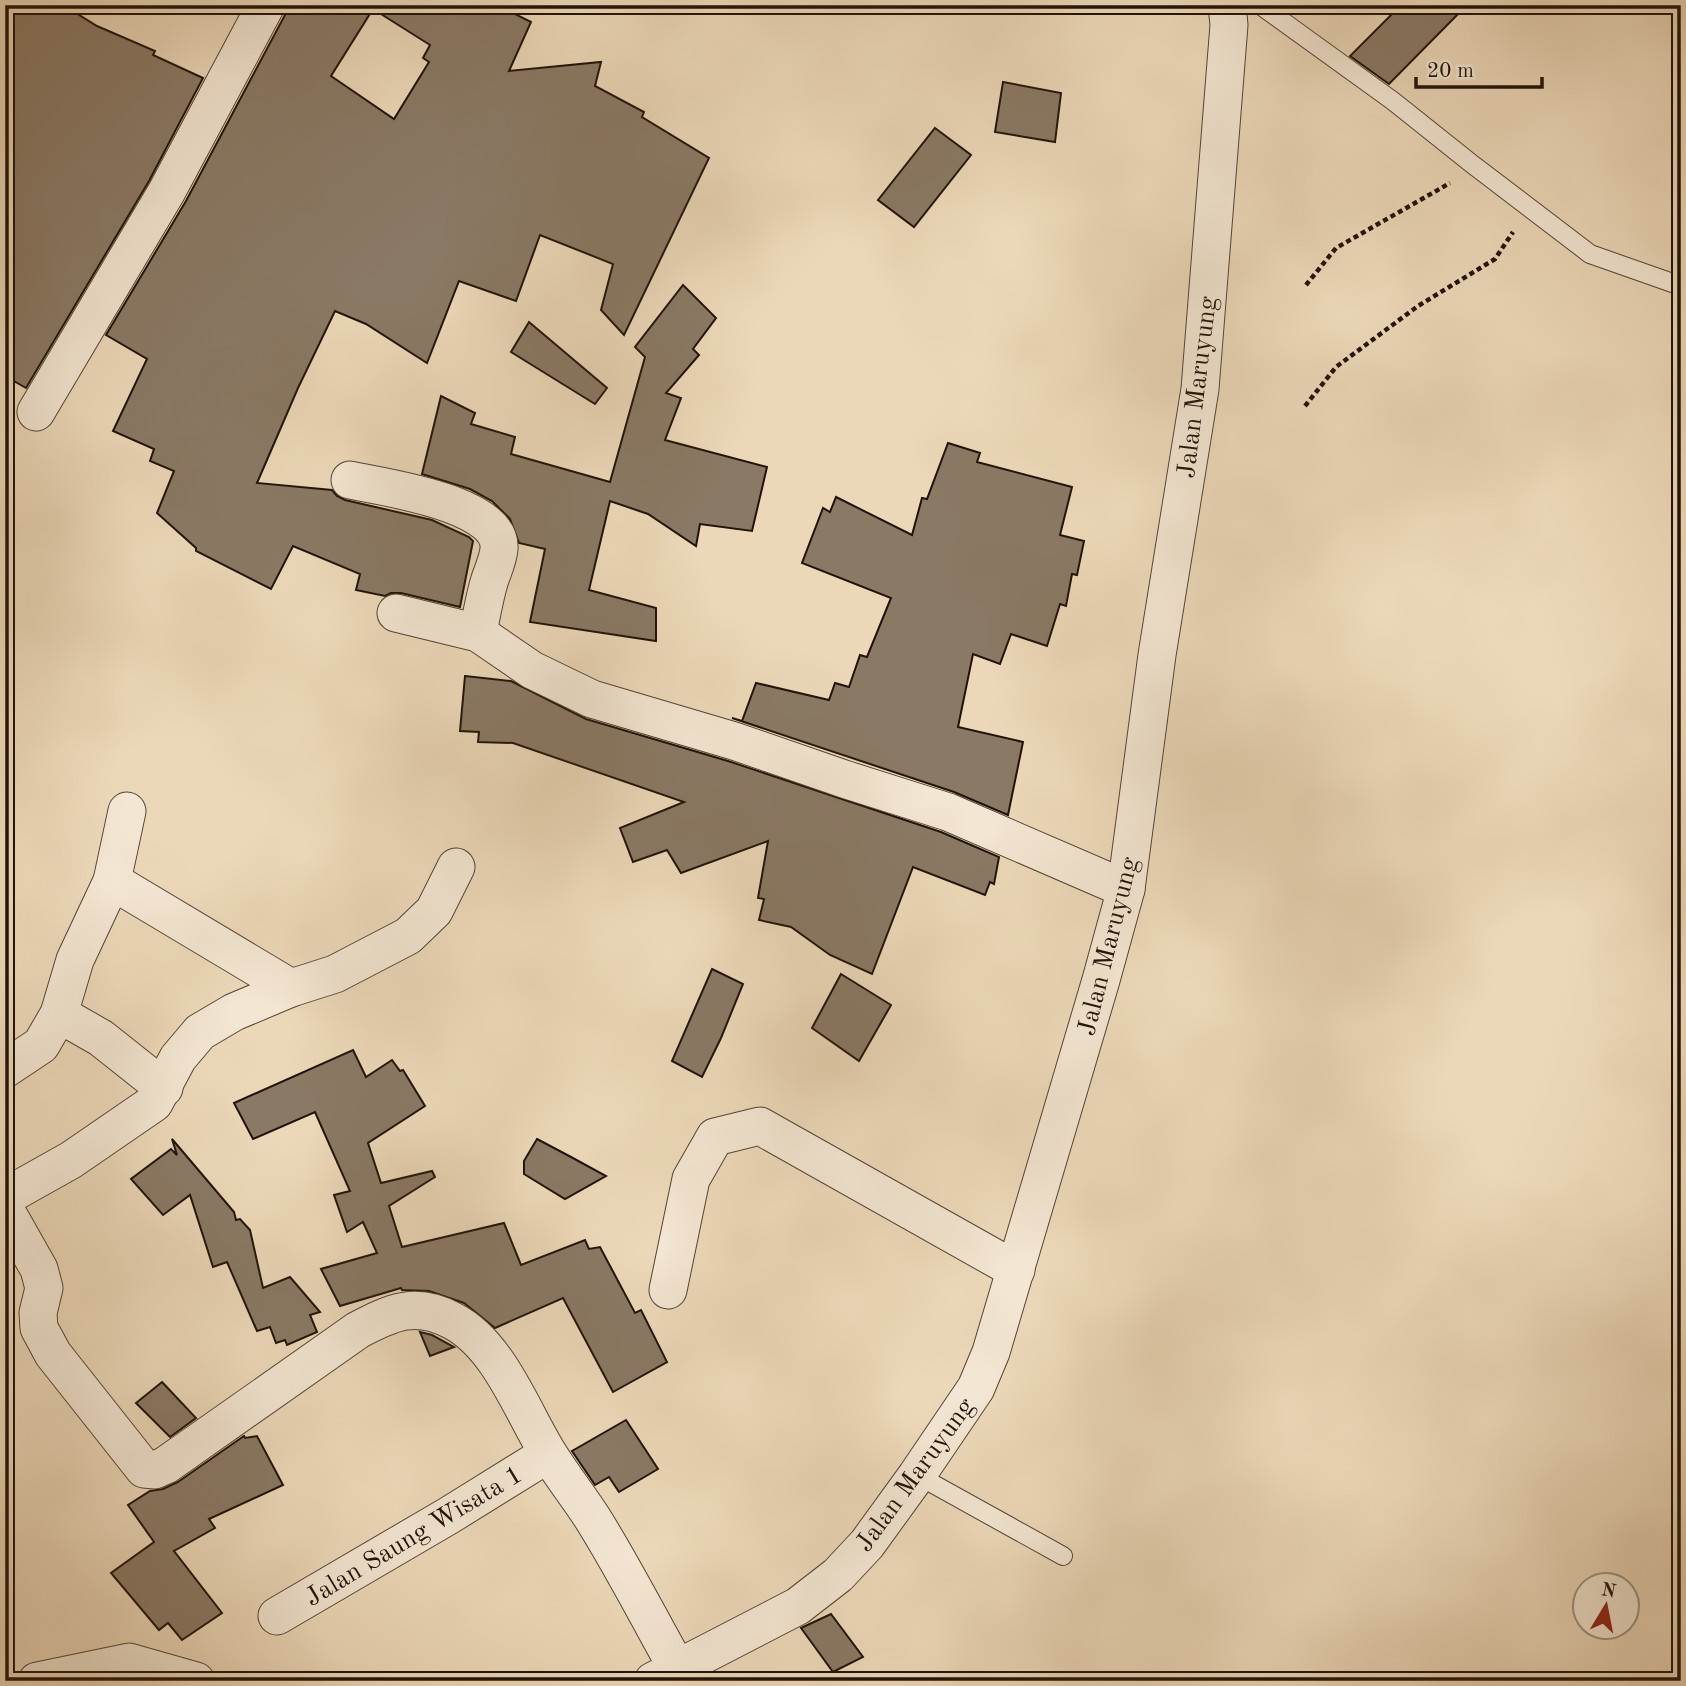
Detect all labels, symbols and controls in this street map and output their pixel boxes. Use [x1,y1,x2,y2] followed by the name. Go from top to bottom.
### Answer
[1416,46,1542,90] scale bar
[1427,61,1474,82] text: 20 m
[1174,295,1222,480] street label: Jalan Maruyung
[1074,855,1144,1038] street label: Jalan Maruyung
[851,1394,980,1557] street label: Jalan Maruyung
[301,1462,527,1612] street label: Jalan Saung Wisata 1
[1570,1570,1640,1640] north arrow
[1600,1581,1618,1602] text: N

